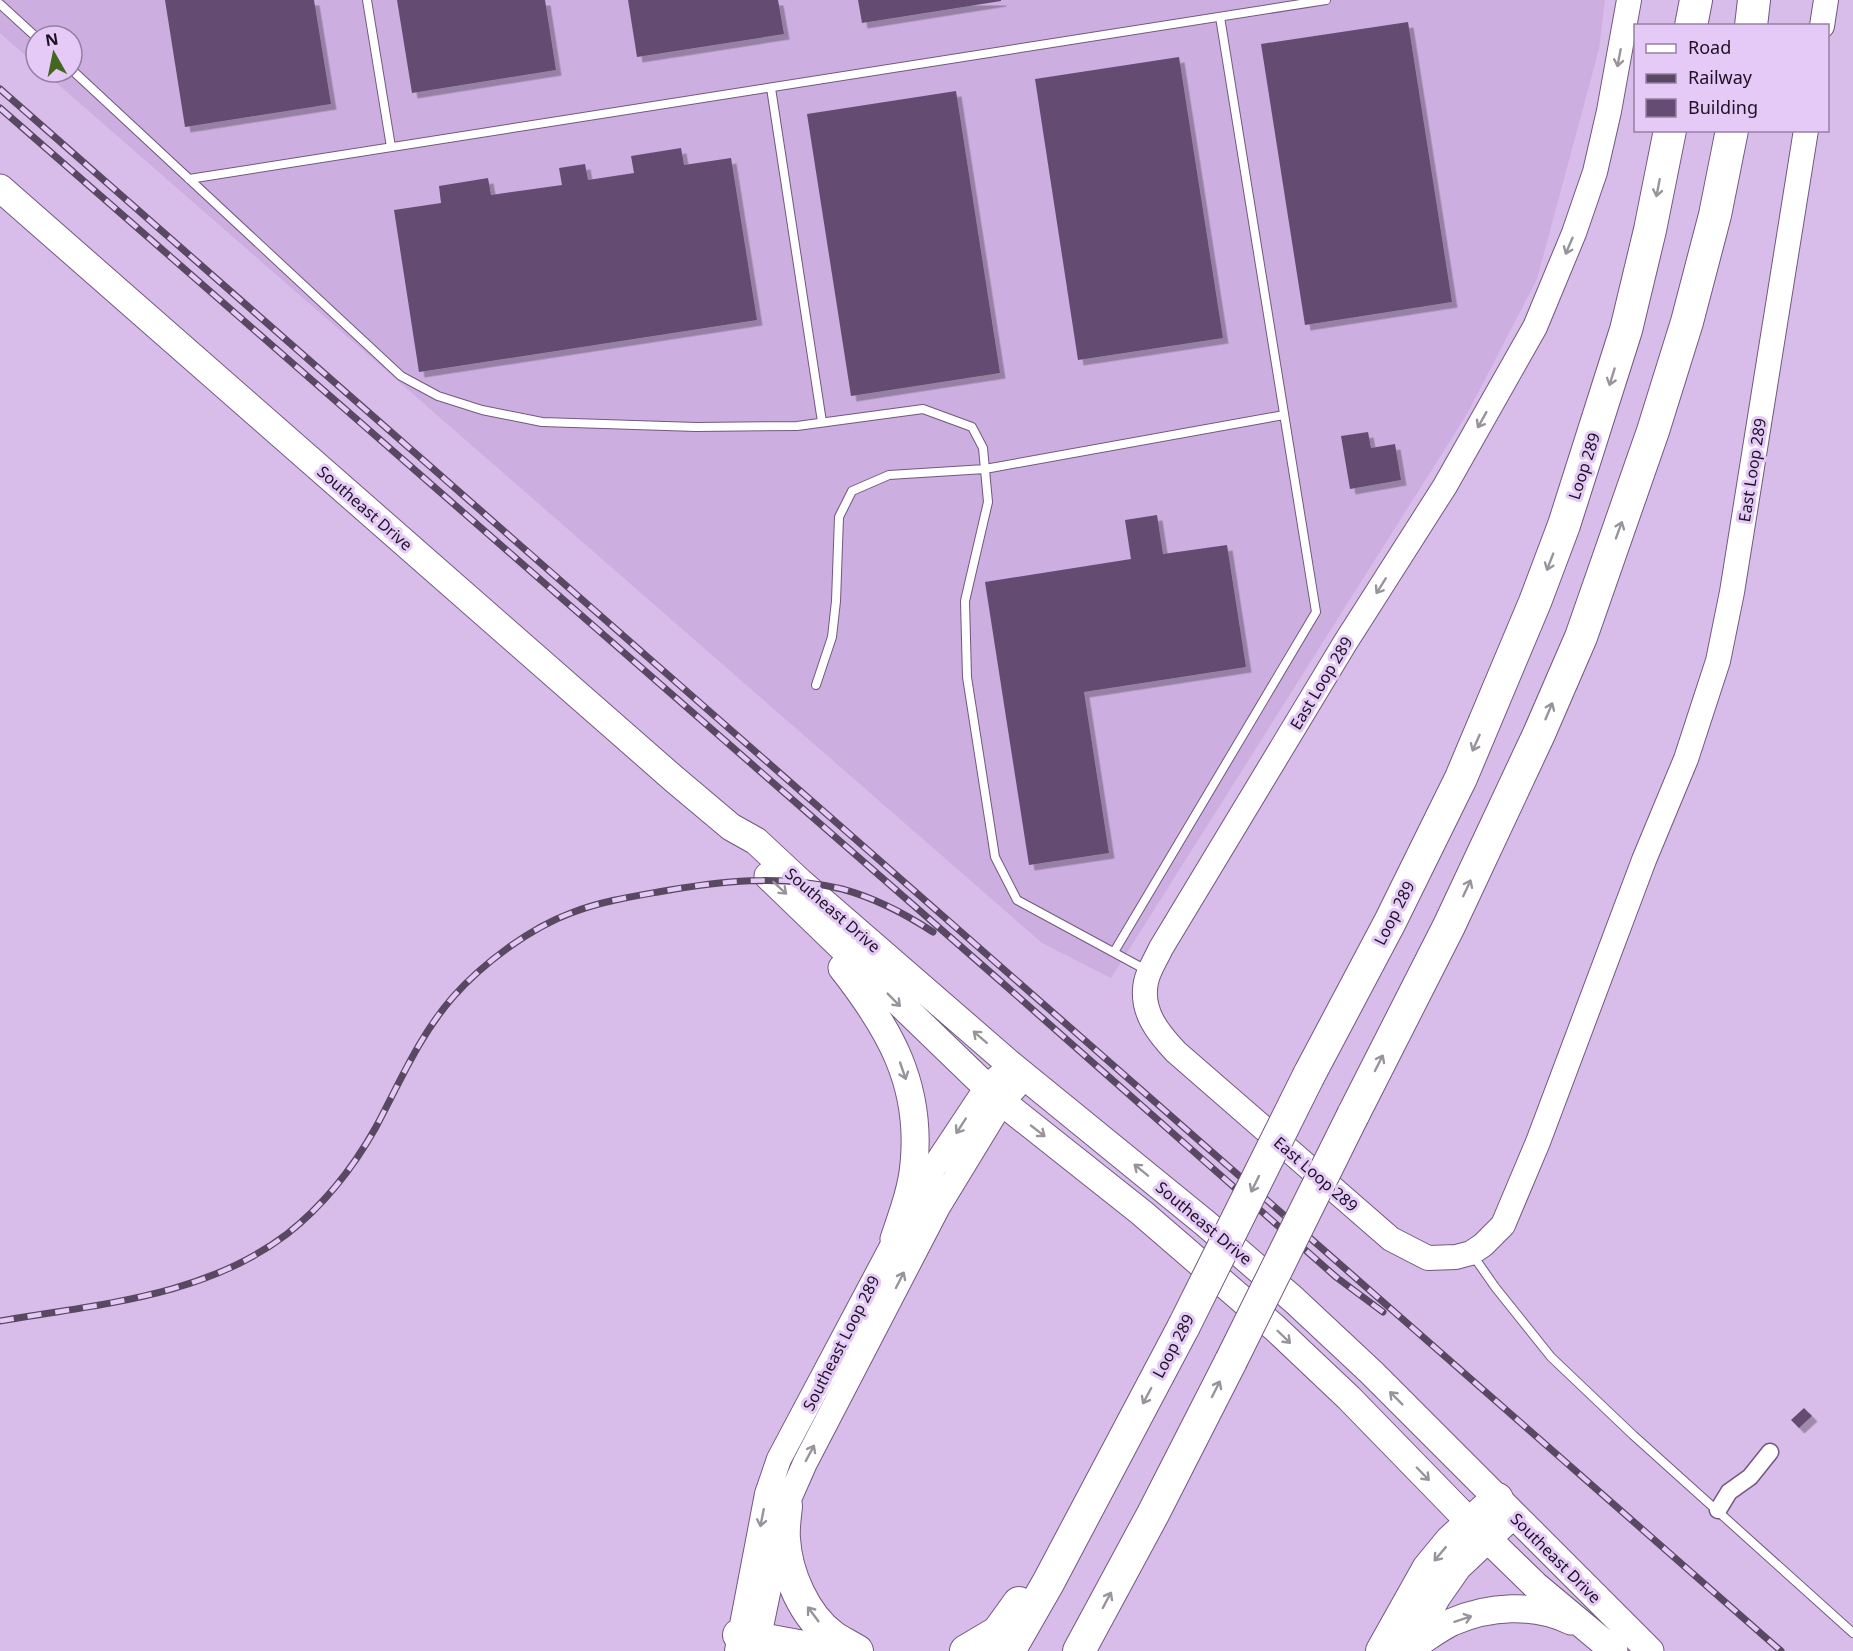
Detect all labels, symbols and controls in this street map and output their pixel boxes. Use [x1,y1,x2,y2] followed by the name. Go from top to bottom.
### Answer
[24,24,84,84] north arrow
[1634,24,1829,132] legend
[44,27,60,51] text: N
[1688,35,1731,59] text: Road
[1613,47,1624,67] one-way arrow
[1688,65,1753,89] text: Railway
[1688,95,1758,119] text: Building
[1652,178,1663,197] one-way arrow
[1563,236,1574,254] one-way arrow
[1606,367,1617,386] one-way arrow
[1476,410,1487,428] one-way arrow
[1733,417,1771,523] street label: East Loop 289
[1563,430,1605,502] street label: Loop 289
[313,461,417,555] street label: Southeast Drive
[1615,521,1626,540] one-way arrow
[1544,552,1555,571] one-way arrow
[1374,578,1387,595] one-way arrow
[1285,632,1357,734] street label: East Loop 289
[1544,703,1555,721] one-way arrow
[1470,733,1482,751] one-way arrow
[781,863,885,957] street label: Southeast Drive
[1368,877,1420,949] street label: Loop 289
[1461,880,1473,898] one-way arrow
[773,881,788,895] one-way arrow
[886,992,901,1007] one-way arrow
[973,1030,988,1044] one-way arrow
[1374,1054,1386,1072] one-way arrow
[899,1061,910,1080] one-way arrow
[954,1117,967,1134] one-way arrow
[1030,1124,1046,1137] one-way arrow
[1269,1131,1363,1217] street label: East Loop 289
[1133,1164,1149,1177] one-way arrow
[1248,1174,1260,1192] one-way arrow
[1151,1176,1257,1270] street label: Southeast Drive
[895,1271,907,1289] one-way arrow
[797,1272,885,1414] street label: Southeast Loop 289
[1147,1310,1199,1382] street label: Loop 289
[1276,1329,1291,1343] one-way arrow
[1211,1381,1222,1399] one-way arrow
[1141,1387,1153,1404] one-way arrow
[1389,1390,1404,1405] one-way arrow
[804,1445,816,1462] one-way arrow
[1415,1466,1430,1481] one-way arrow
[756,1508,767,1528] one-way arrow
[1506,1508,1606,1608] street label: Southeast Drive
[1433,1546,1447,1561] one-way arrow
[1102,1591,1113,1609] one-way arrow
[806,1606,819,1622] one-way arrow
[1453,1613,1472,1624] one-way arrow

